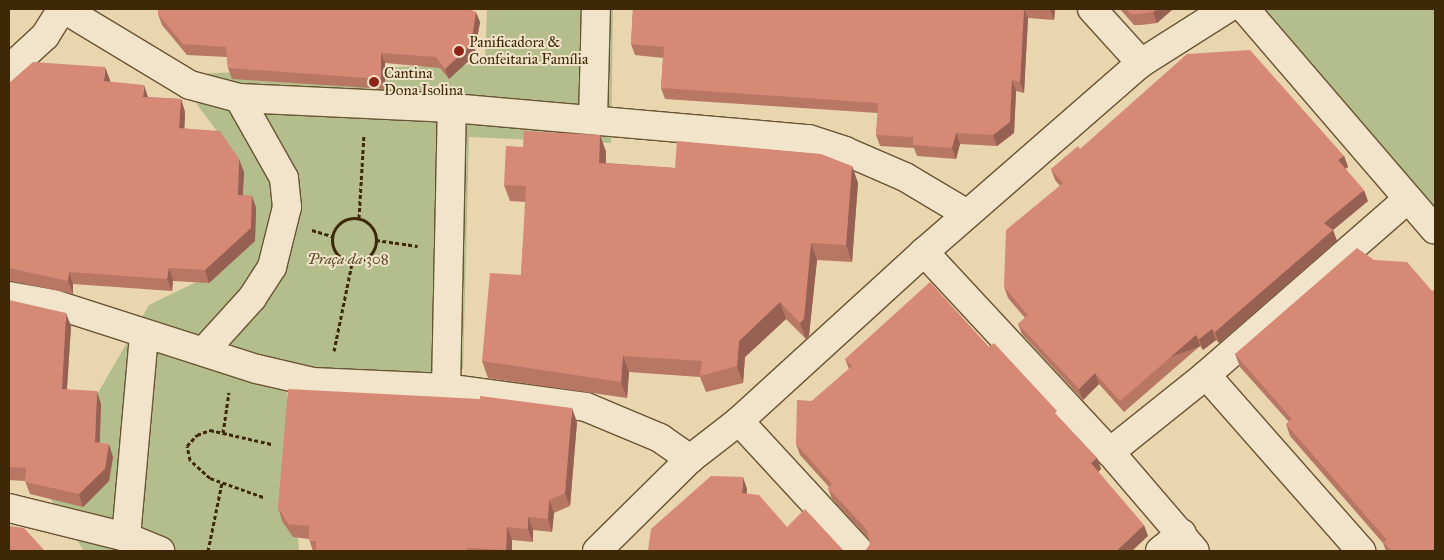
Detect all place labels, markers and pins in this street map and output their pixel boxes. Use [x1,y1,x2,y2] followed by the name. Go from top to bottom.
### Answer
[469,33,588,68] place label: Panificadora & Confeitaria Família
[453,45,465,57] marker: Panificadora & Confeitaria Família
[384,64,463,99] place label: Cantina Dona Isolina
[368,76,380,88] marker: Cantina Dona Isolina

